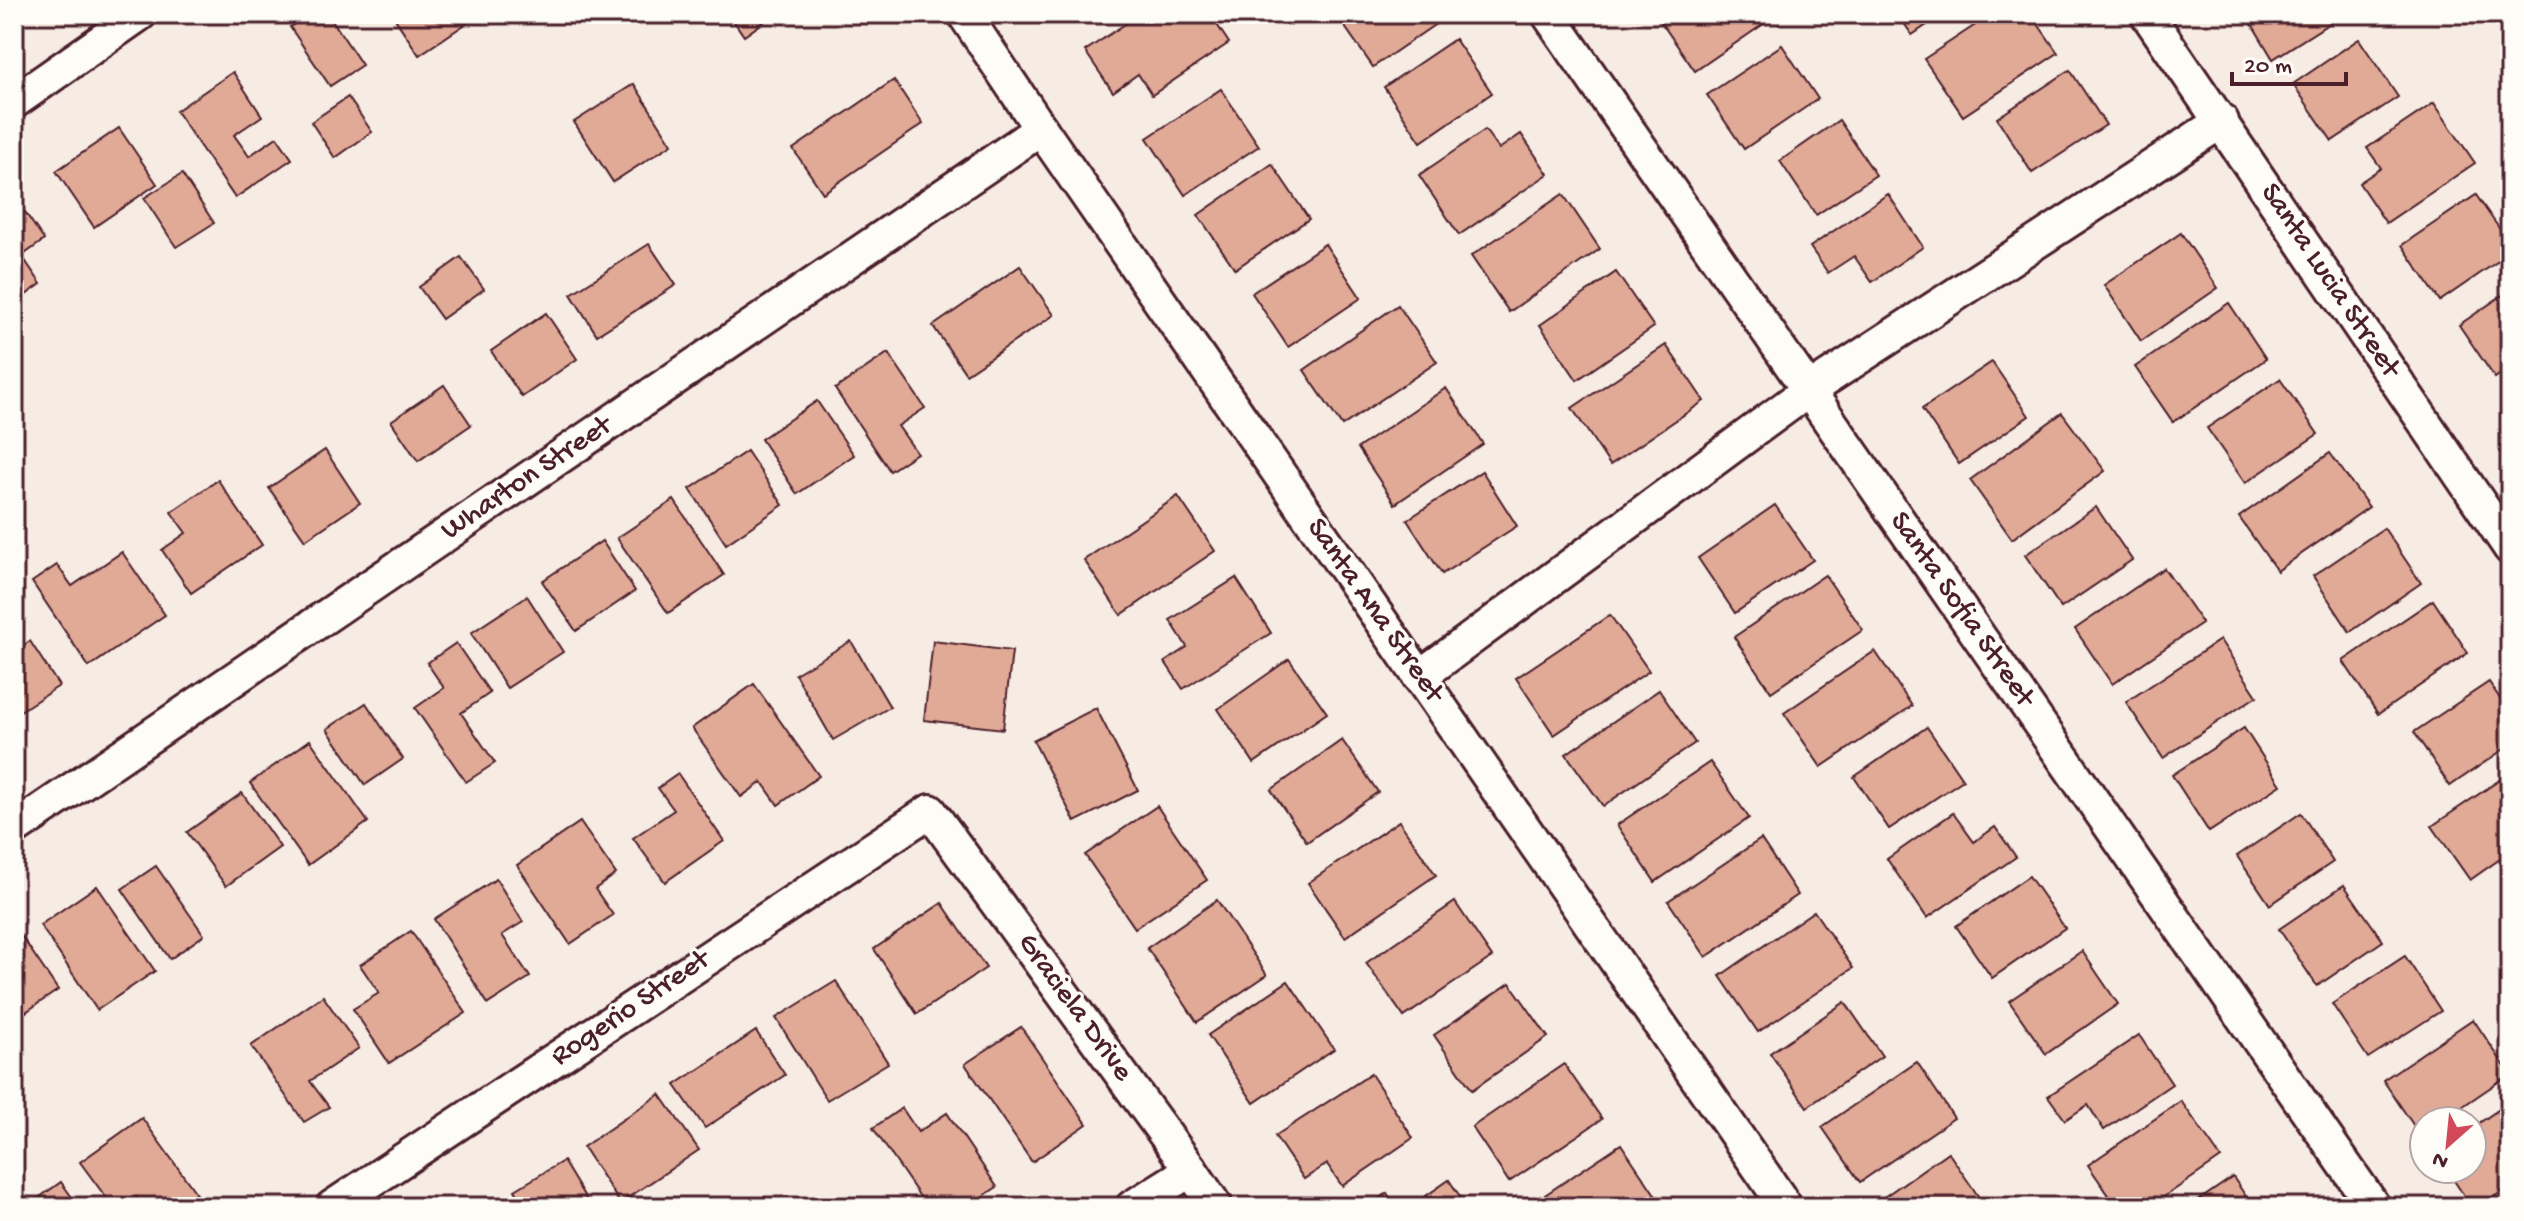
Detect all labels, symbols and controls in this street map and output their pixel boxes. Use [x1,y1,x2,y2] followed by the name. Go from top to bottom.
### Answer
[2232,36,2346,86] scale bar
[2244,53,2292,82] text: 20 m
[2251,177,2408,387] street label: Santa Lucia Street
[435,408,621,549] street label: Wharton Street
[1881,506,2043,716] street label: Santa Sofia Street
[1298,512,1452,712] street label: Santa Ana Street
[1009,927,1140,1089] street label: Graciela Drive
[545,942,719,1075] street label: Rogerio Street
[2408,1105,2488,1185] north arrow
[2428,1144,2453,1174] text: N

